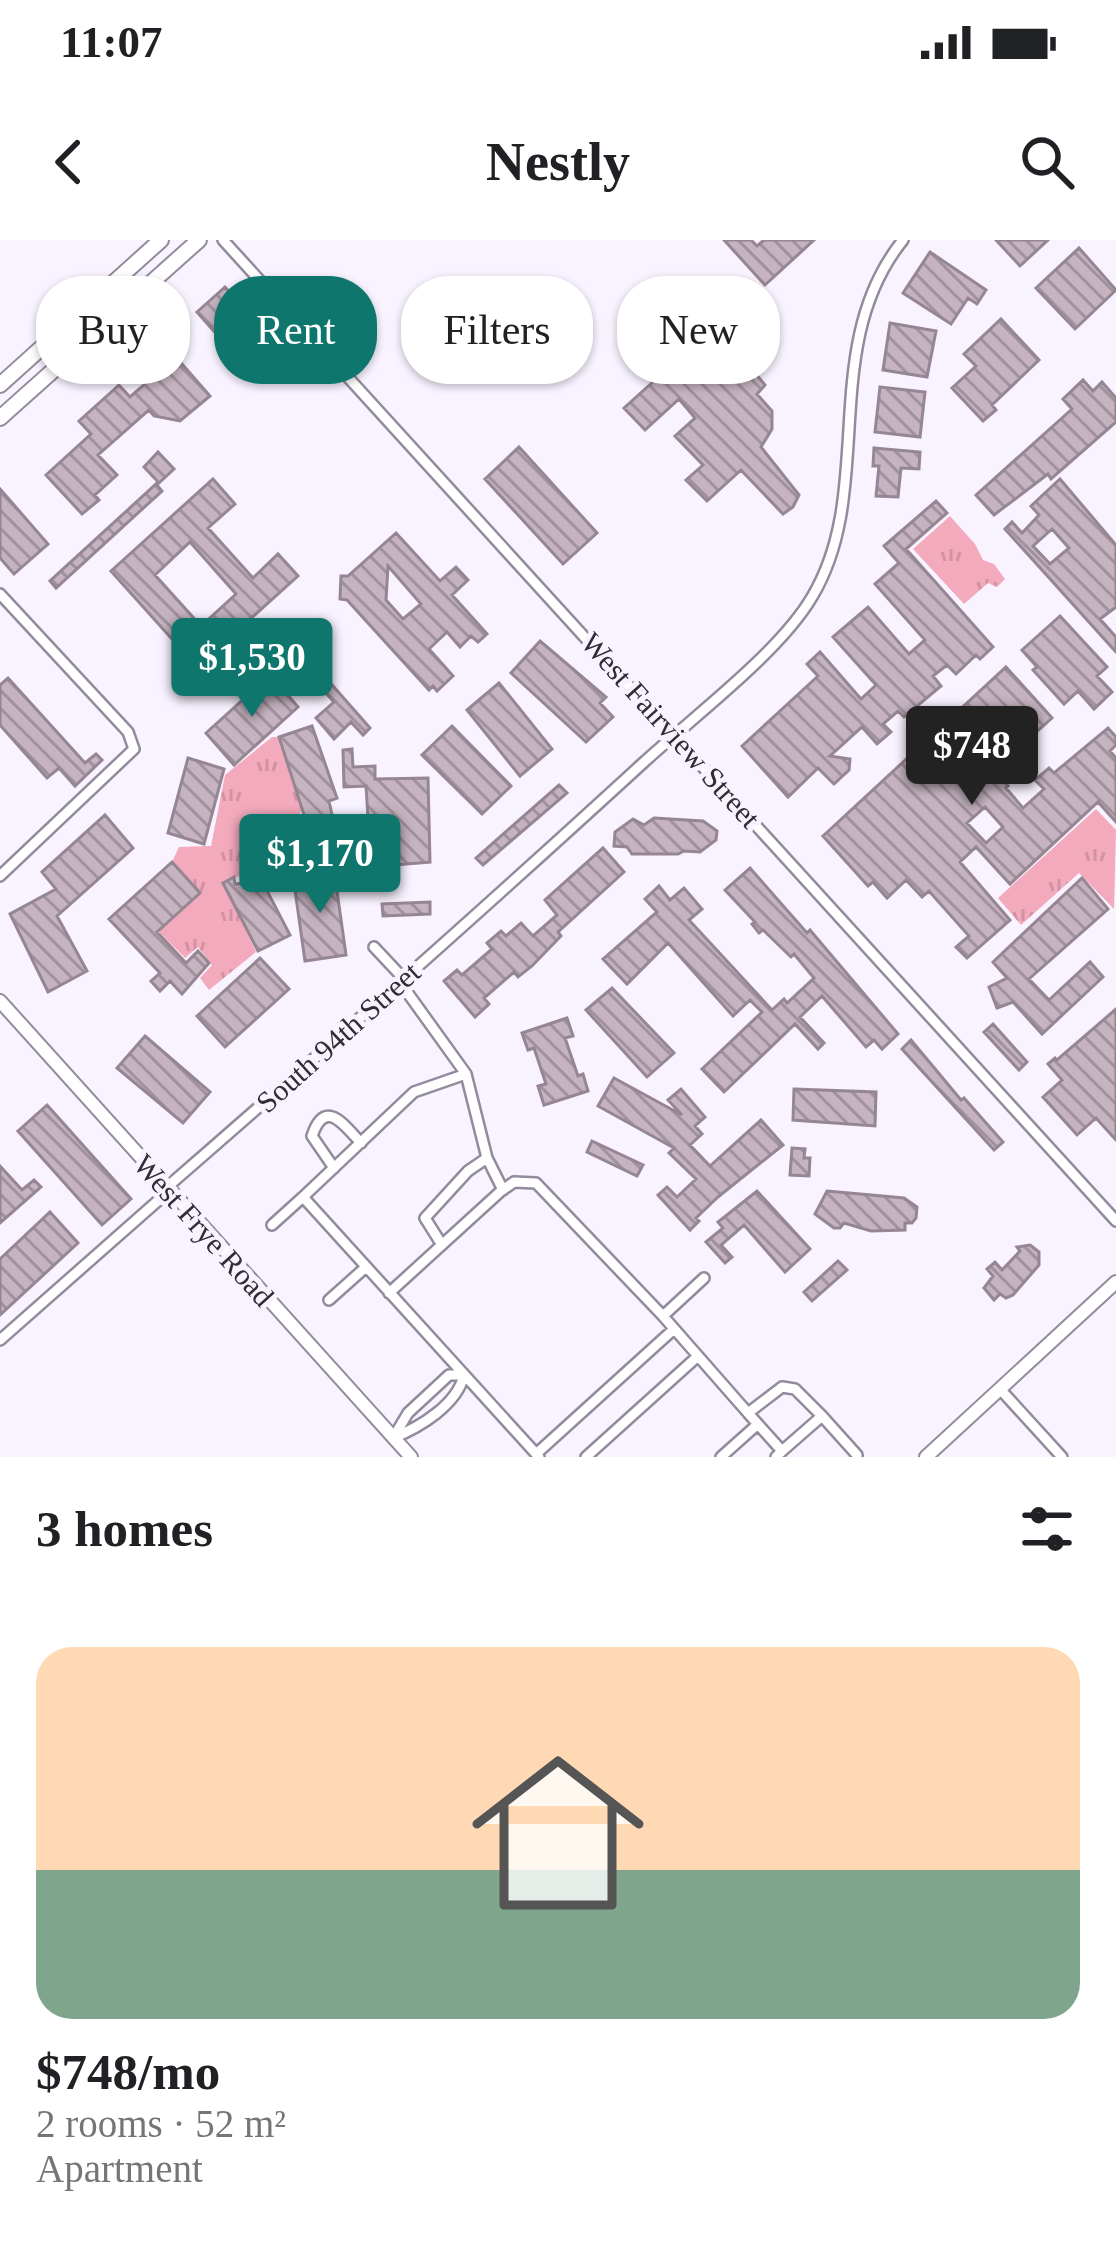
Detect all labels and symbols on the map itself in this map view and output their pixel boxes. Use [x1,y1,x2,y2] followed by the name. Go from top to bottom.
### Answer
[154,618,350,720] pin: $1,530
[575,626,768,835] street label: West Fairview Street
[901,706,1043,808] pin: $748
[222,814,418,916] pin: $1,170
[250,955,427,1119] street label: South 94th Street
[127,1147,281,1313] street label: West Frye Road

